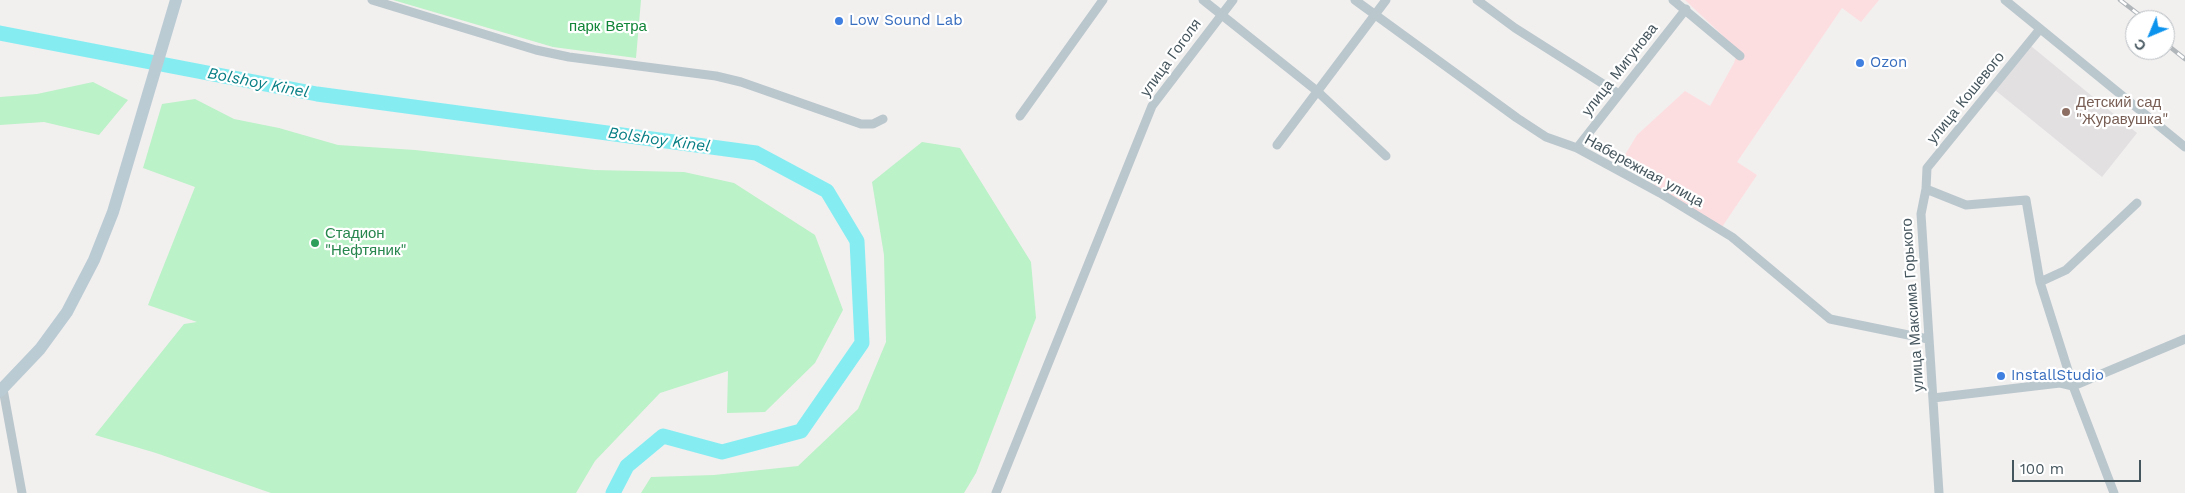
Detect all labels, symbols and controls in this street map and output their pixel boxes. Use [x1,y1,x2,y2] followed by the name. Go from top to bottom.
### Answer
[2125,10,2175,60] north arrow
[849,12,963,30] place label: Low Sound Lab
[833,15,845,27] marker: Low Sound Lab
[1137,16,1205,100] street label: улица Гоголя
[569,18,647,36] park label: парк Ветра
[1578,20,1662,120] street label: улица Мигунова
[2131,36,2149,54] text: С
[1923,48,2009,148] street label: улица Кошевого
[1870,54,1907,72] place label: Ozon
[1854,57,1866,69] marker: Ozon
[206,64,310,102] water label: Bolshoy Kinel
[2076,94,2168,129] place label: Детский сад "Журавушка"
[2060,106,2072,118] marker: Детский сад "Журавушка"
[607,123,711,157] water label: Bolshoy Kinel
[1581,131,1707,211] street label: Набережная улица
[1898,218,1928,392] street label: улица Максима Горького
[325,225,406,260] place label: Стадион "Нефтяник"
[309,237,321,249] marker: Стадион "Нефтяник"
[2011,367,2104,385] place label: InstallStudio
[1995,370,2007,382] marker: InstallStudio
[2015,450,2144,482] scale bar
[2020,460,2064,478] text: 100 m

